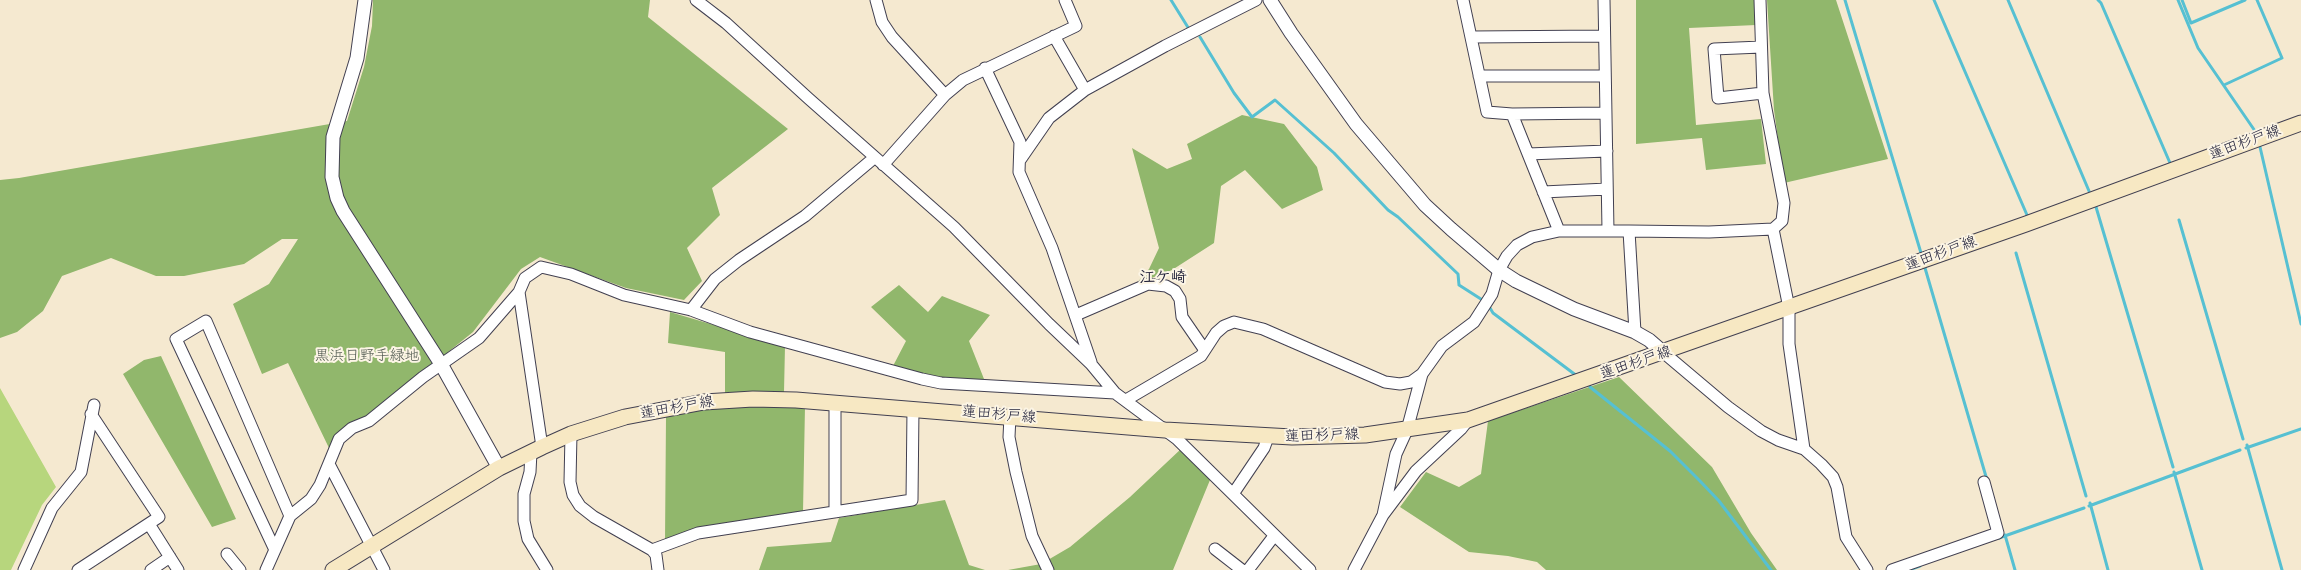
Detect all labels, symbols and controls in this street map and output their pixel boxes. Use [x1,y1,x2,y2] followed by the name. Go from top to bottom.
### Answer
[2207,122,2283,164] street label: 蓮田杉戸線
[1903,233,1979,275] street label: 蓮田杉戸線
[1139,268,1187,288] district label: 江ケ崎
[1598,342,1674,384] street label: 蓮田杉戸線
[315,347,419,365] park label: 黒浜日野手緑地
[639,393,715,423] street label: 蓮田杉戸線
[961,403,1037,427] street label: 蓮田杉戸線
[1284,426,1360,446] street label: 蓮田杉戸線

